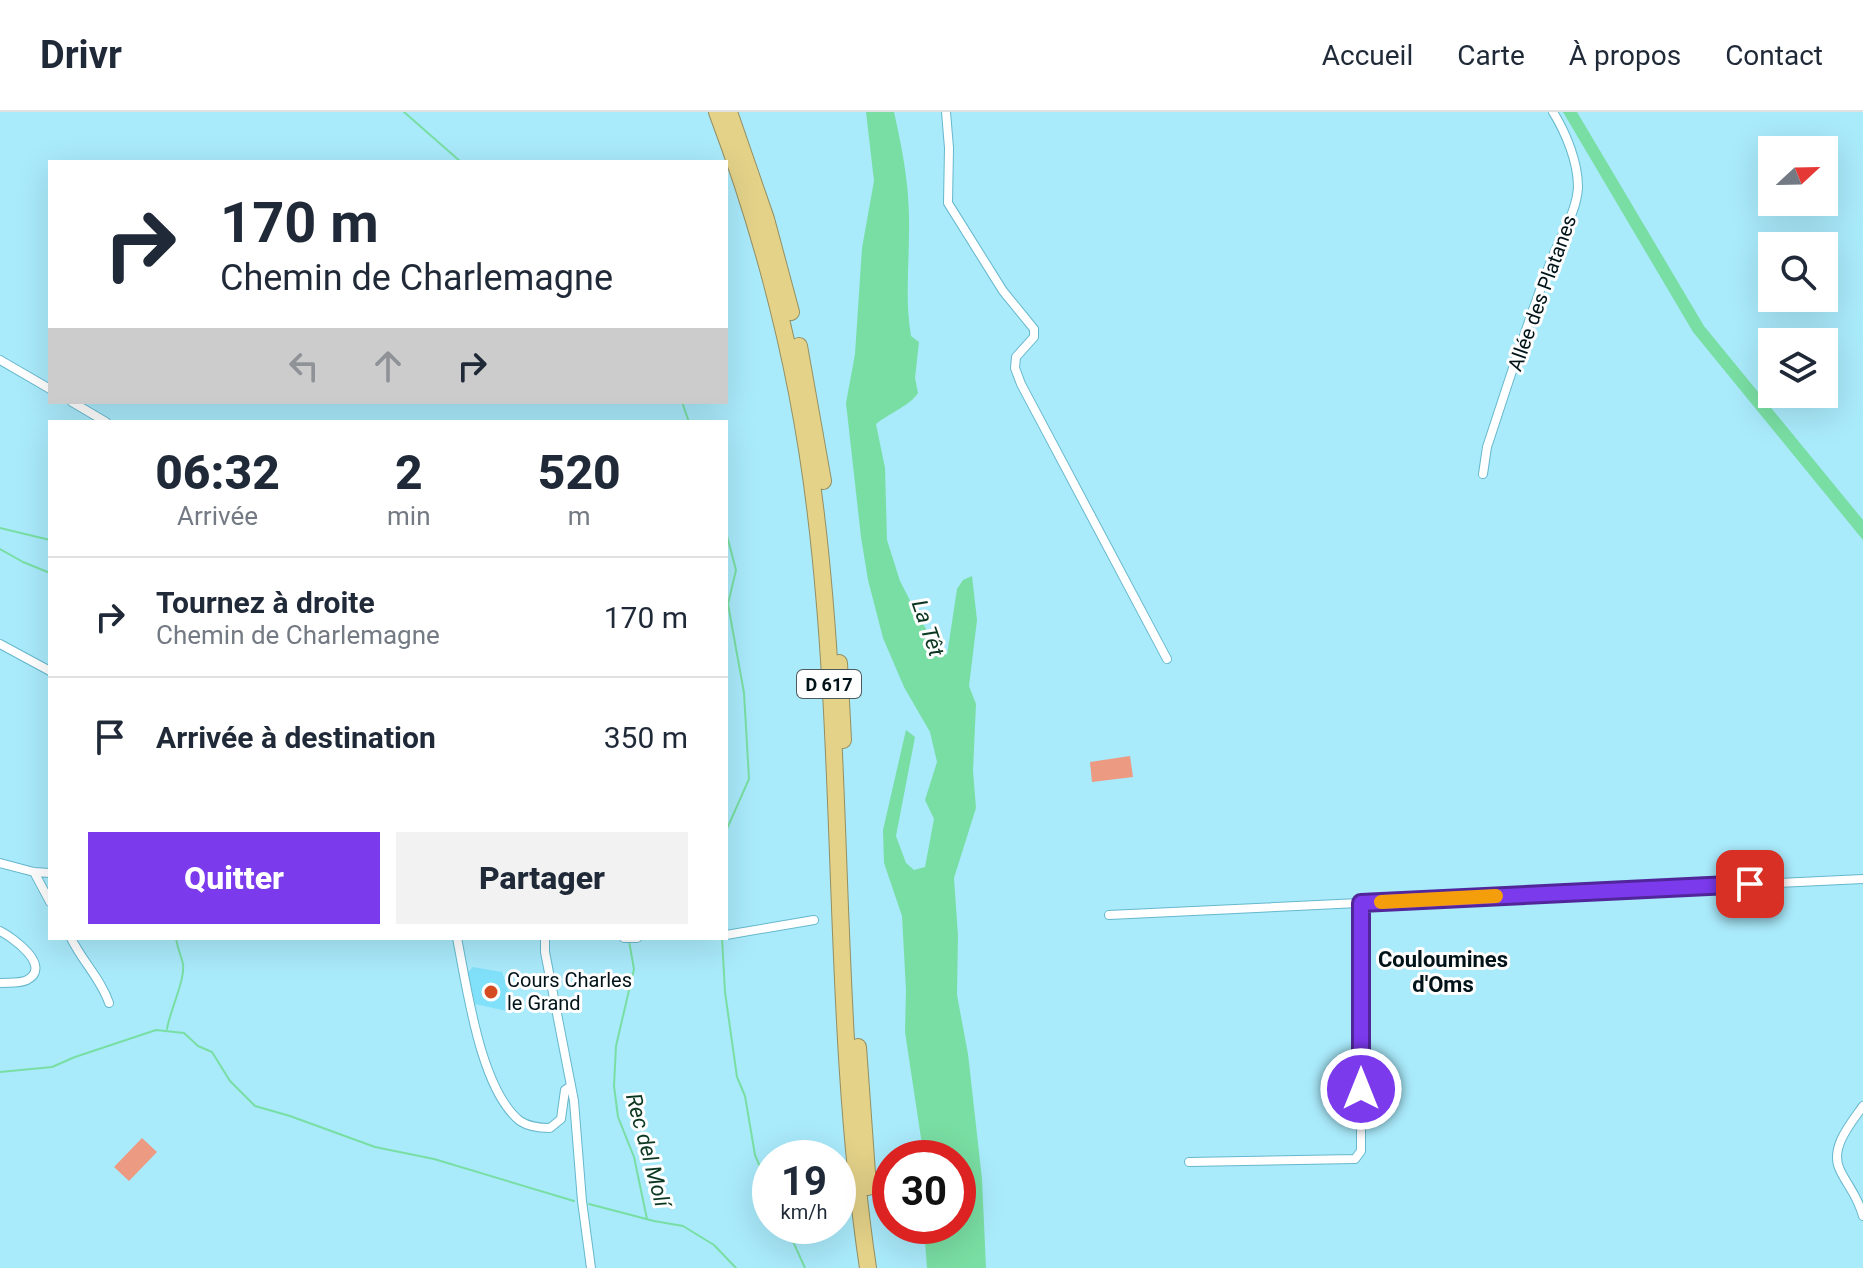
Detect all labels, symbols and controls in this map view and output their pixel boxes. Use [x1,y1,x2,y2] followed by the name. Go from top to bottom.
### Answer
[40,33,122,77] text: Drivr
[1322,39,1413,72] text: Accueil
[1457,39,1525,72] text: Carte
[1569,39,1681,72] text: À propos
[1725,39,1823,72] text: Contact
[1758,136,1838,216] north arrow
[1758,136,1838,408] map controls
[220,190,379,256] text: 170 m
[88,192,192,296] icon: right
[1503,212,1581,374] street label: Allée des Platanes
[1758,232,1838,312] button: search
[220,257,613,299] text: Chemin de Charlemagne
[1758,328,1838,408] button: layers
[282,344,326,388] icon: left
[366,344,410,388] icon: ahead
[450,344,494,388] icon: right
[155,444,280,501] text: 06:32
[395,444,423,501] text: 2
[538,444,621,501] text: 520
[177,501,258,531] text: Arrivée
[387,501,431,531] text: min
[568,501,591,531] text: m
[156,585,375,620] text: Tournez à droite
[88,595,132,639] icon: right
[907,596,950,660] water label: La Têt
[604,600,688,635] text: 170 m
[156,620,440,650] text: Chemin de Charlemagne
[797,670,861,698] road number: D 617
[88,715,132,759] icon: arrive
[156,720,436,755] text: Arrivée à destination
[604,720,688,755] text: 350 m
[88,832,380,924] button: Quitter
[396,832,688,924] button: Partager
[1716,850,1784,918] pin
[1728,862,1772,906] icon: arrive
[1378,947,1508,997] district label: Couloumines d'Oms
[507,968,632,1015] place label: Cours Charles le Grand
[482,983,500,1001] marker: Cours Charles le Grand
[1319,1047,1403,1131] position arrow
[621,1091,676,1212] water label: Rec del Molí
[872,1140,976,1244] speed limit sign: 30
[781,1158,827,1205] text: 19
[781,1200,827,1224] text: km/h

